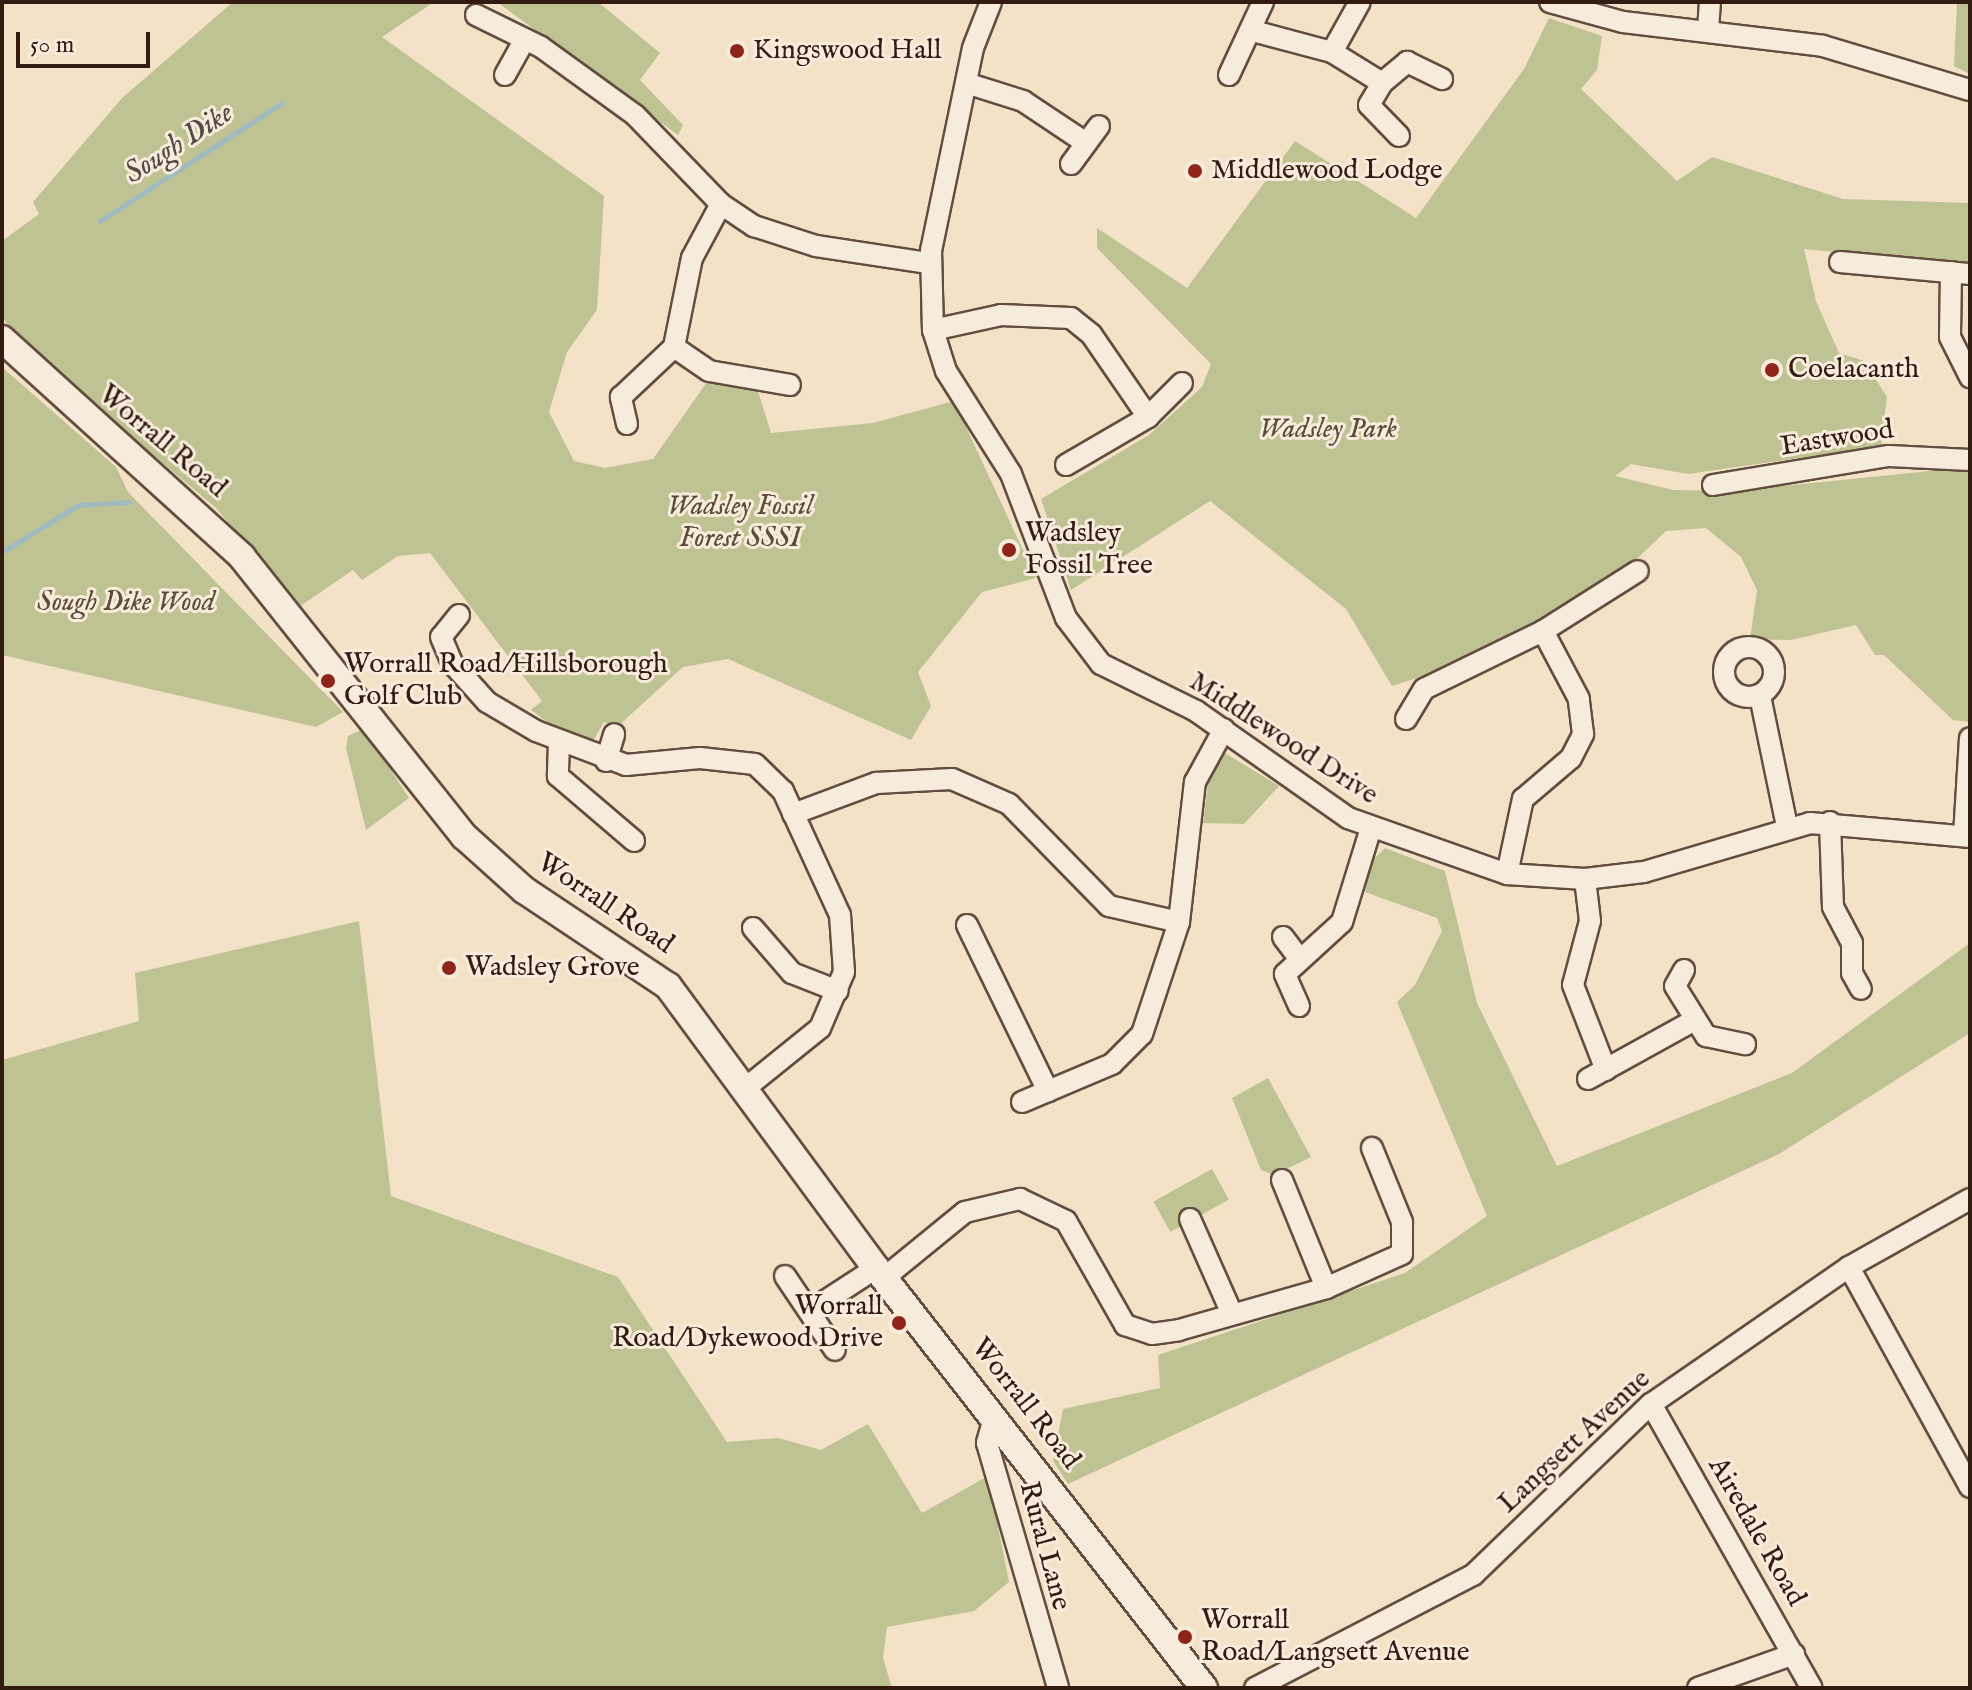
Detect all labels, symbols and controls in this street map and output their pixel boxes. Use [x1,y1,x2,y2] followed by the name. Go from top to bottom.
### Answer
[20,16,154,66] scale bar
[30,30,74,61] text: 50 m
[753,34,942,68] place label: Kingswood Hall
[728,42,746,60] marker: Kingswood Hall
[118,96,240,192] water label: Sough Dike
[1211,154,1443,188] place label: Middlewood Lodge
[1186,162,1204,180] marker: Middlewood Lodge
[1788,353,1919,387] place label: Coelacanth
[1763,361,1781,379] marker: Coelacanth
[91,378,233,506] street label: Worrall Road
[1259,413,1397,447] park label: Wadsley Park
[1778,413,1896,465] street label: Eastwood
[667,490,813,556] park label: Wadsley Fossil Forest SSSI
[1025,517,1153,583] place label: Wadsley Fossil Tree
[1000,541,1018,559] marker: Wadsley Fossil Tree
[37,586,215,620] park label: Sough Dike Wood
[344,648,668,714] place label: Worrall Road/Hillsborough Golf Club
[1182,665,1384,813] street label: Middlewood Drive
[319,672,337,690] marker: Worrall Road/Hillsborough Golf Club
[530,846,680,962] street label: Worrall Road
[465,951,640,985] place label: Wadsley Grove
[440,959,458,977] marker: Wadsley Grove
[612,1290,883,1356] place label: Worrall Road/Dykewood Drive
[890,1314,908,1332] marker: Worrall Road/Dykewood Drive
[963,1332,1087,1476] street label: Worrall Road
[1492,1363,1658,1521] street label: Langsett Avenue
[1700,1452,1812,1612] street label: Airedale Road
[1011,1478,1077,1614] street label: Rural Lane
[1201,1604,1470,1670] place label: Worrall Road/Langsett Avenue
[1176,1628,1194,1646] marker: Worrall Road/Langsett Avenue

